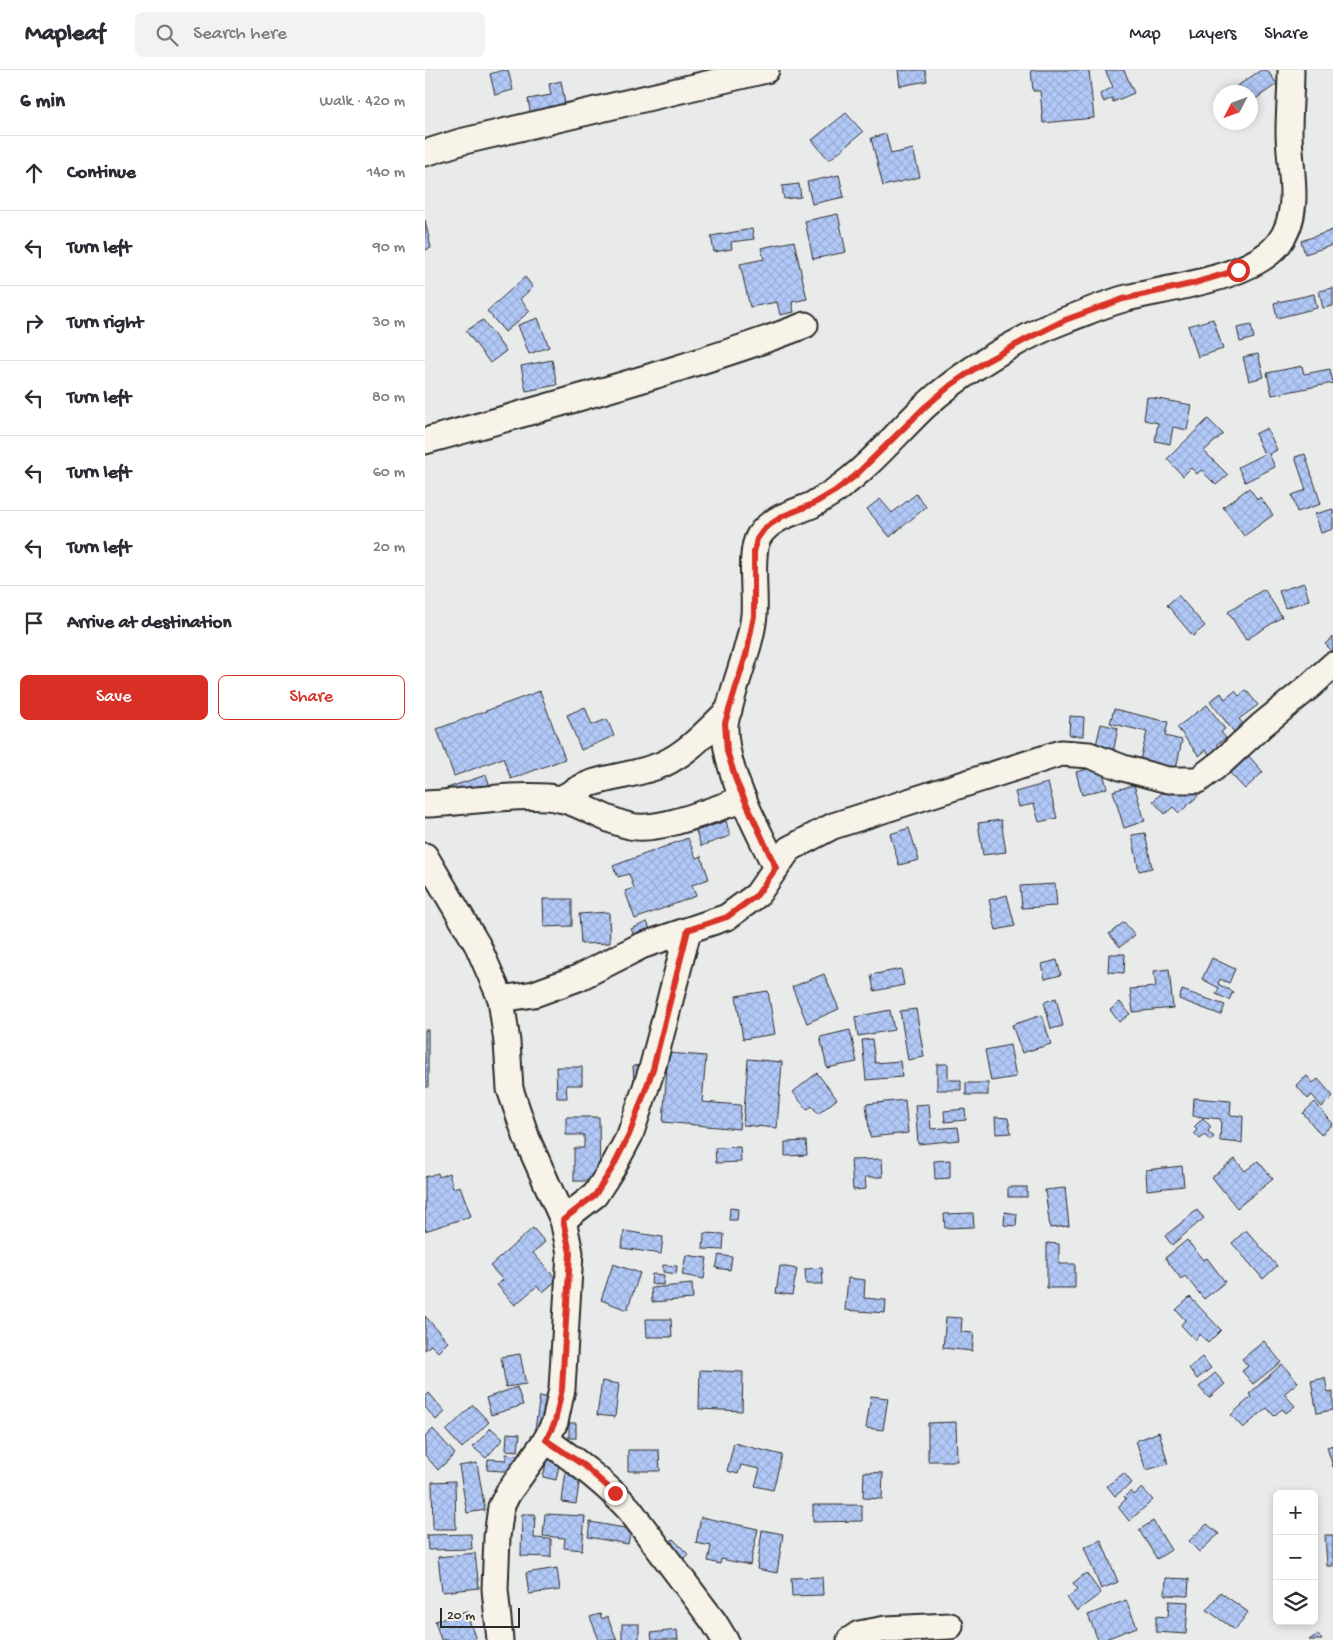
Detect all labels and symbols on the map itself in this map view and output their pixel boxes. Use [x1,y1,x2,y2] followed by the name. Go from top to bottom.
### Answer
[1213,85,1258,130] north arrow
[1227,259,1250,282] route start
[604,1482,627,1505] route end
[440,1605,520,1628] scale bar

